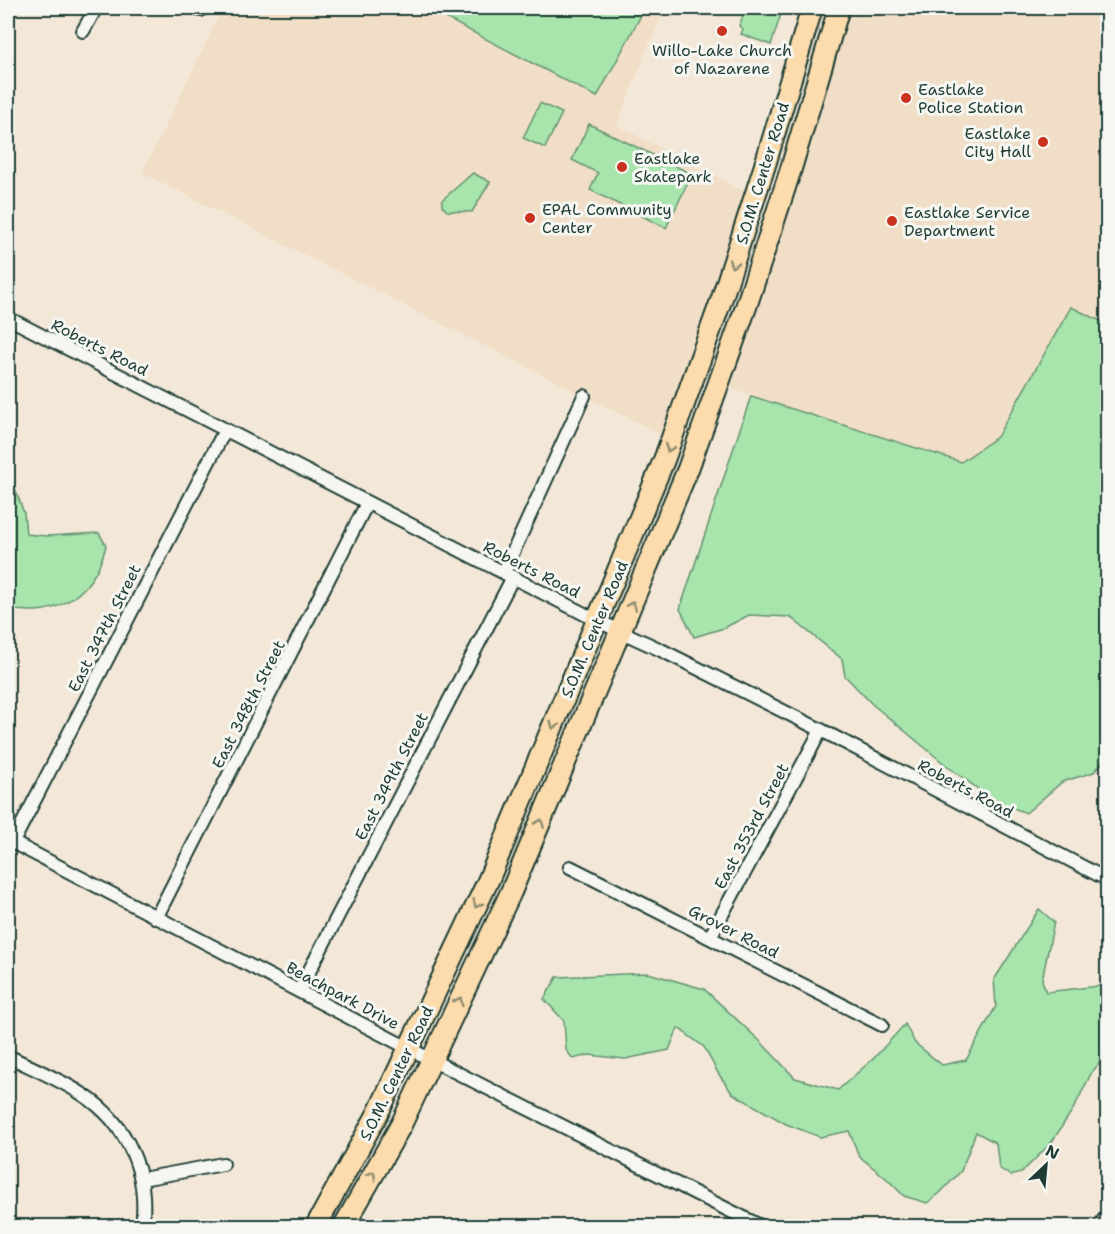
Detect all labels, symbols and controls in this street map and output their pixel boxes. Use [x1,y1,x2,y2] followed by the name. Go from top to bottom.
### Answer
[715,24,729,38] marker: Willo-Lake Church of Nazarene
[652,40,792,79] place label: Willo-Lake Church of Nazarene
[918,79,1023,118] place label: Eastlake Police Station
[899,91,913,105] marker: Eastlake Police Station
[731,100,794,247] street label: S.O.M. Center Road
[965,123,1031,162] place label: Eastlake City Hall
[1036,135,1050,149] marker: Eastlake City Hall
[634,148,712,187] place label: Eastlake Skatepark
[615,160,629,174] marker: Eastlake Skatepark
[542,199,672,238] place label: EPAL Community Center
[904,202,1030,241] place label: Eastlake Service Department
[523,211,537,225] marker: EPAL Community Center
[885,214,899,228] marker: Eastlake Service Department
[728,258,740,269] one-way arrow
[48,314,152,381] street label: Roberts Road
[663,442,676,453] one-way arrow
[480,536,584,603] street label: Roberts Road
[556,557,633,701] street label: S.O.M. Center Road
[63,561,146,696] street label: East 347th Street
[625,600,637,611] one-way arrow
[207,637,290,772] street label: East 348th Street
[350,709,433,844] street label: East 349th Street
[549,719,561,730] one-way arrow
[914,754,1017,823] street label: Roberts Road
[709,760,794,893] street label: East 353rd Street
[533,819,545,830] one-way arrow
[472,898,484,909] one-way arrow
[685,900,782,963] street label: Grover Road
[283,957,403,1034] street label: Beachpark Drive
[451,996,463,1007] one-way arrow
[355,1002,438,1144] street label: S.O.M. Center Road
[1016,1135,1076,1195] north arrow
[1042,1140,1063,1164] text: N
[365,1171,376,1181] one-way arrow

